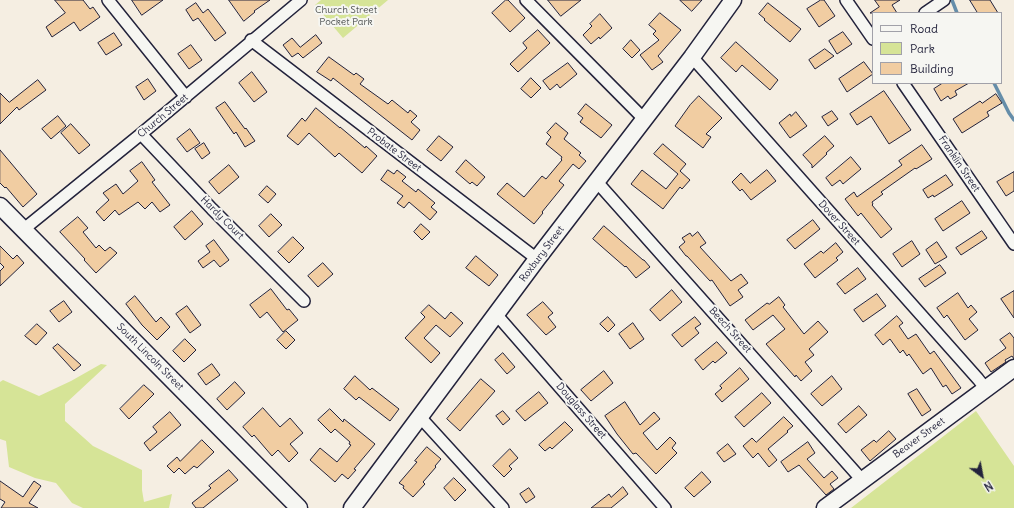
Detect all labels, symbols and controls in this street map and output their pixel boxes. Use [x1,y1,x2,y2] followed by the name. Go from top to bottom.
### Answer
[315,4,377,28] park label: Church Street Pocket Park
[872,12,1002,84] legend
[910,21,938,36] text: Road
[910,41,935,56] text: Park
[910,61,954,76] text: Building
[135,91,191,141] street label: Church Street
[365,126,423,174] street label: Probate Street
[936,134,982,194] street label: Franklin Street
[198,194,246,242] street label: Hardy Court
[816,198,862,248] street label: Dover Street
[517,224,567,284] street label: Roxbury Street
[706,305,754,355] street label: Beech Street
[114,321,186,393] street label: South Lincoln Street
[553,381,609,441] street label: Douglass Street
[891,415,947,461] street label: Beaver Street
[962,456,1002,496] north arrow
[981,478,995,494] text: N

